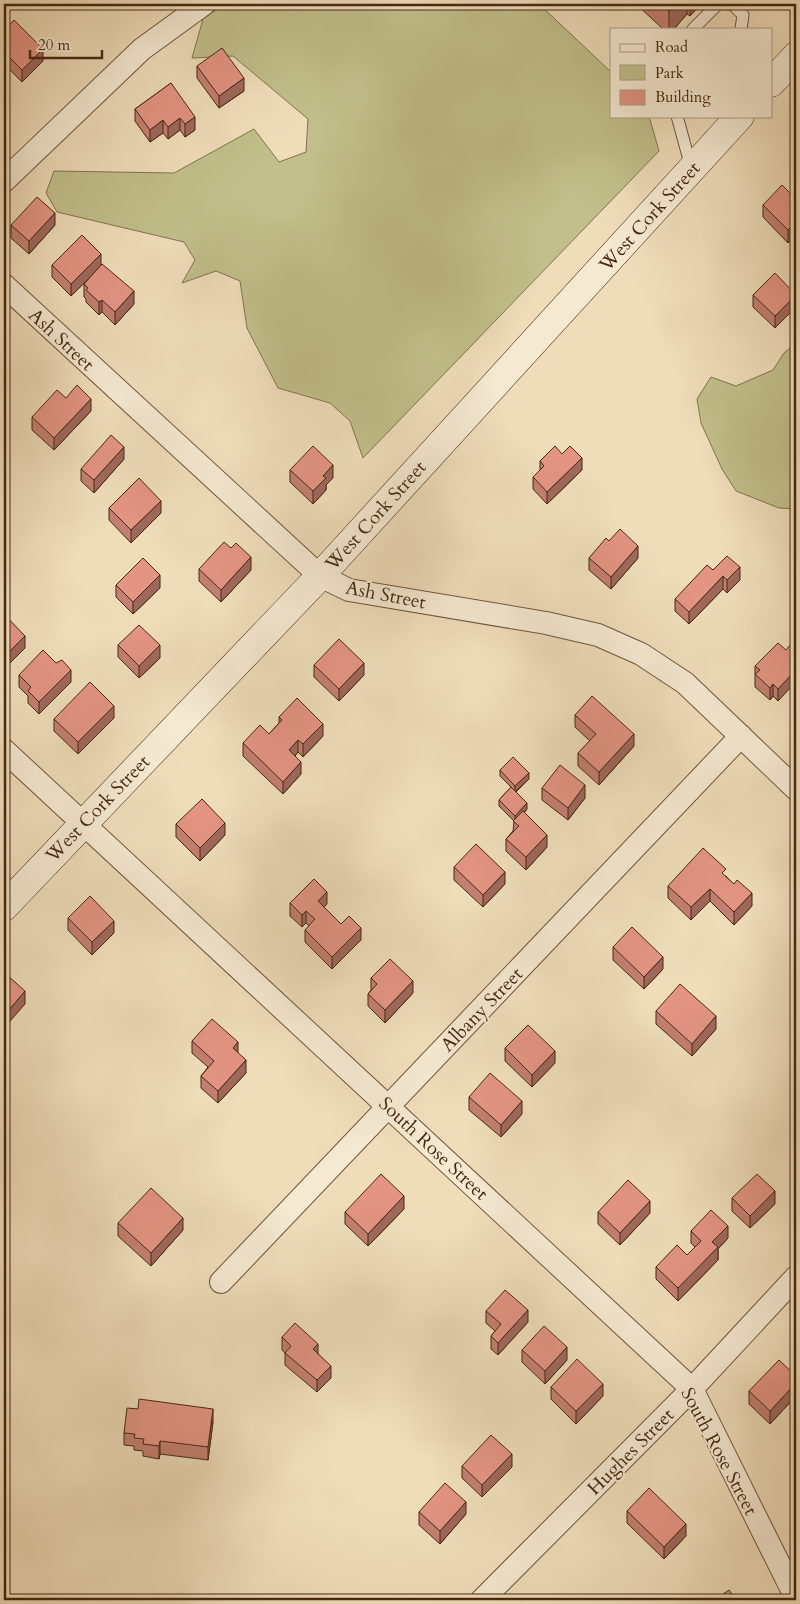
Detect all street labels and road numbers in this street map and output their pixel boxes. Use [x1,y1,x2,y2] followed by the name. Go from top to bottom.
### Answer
[593,156,706,278] street label: West Cork Street
[23,303,100,377] street label: Ash Street
[319,455,432,577] street label: West Cork Street
[344,574,428,615] street label: Ash Street
[39,749,156,869] street label: West Cork Street
[435,962,529,1058] street label: Albany Street
[373,1091,494,1206] street label: South Rose Street
[675,1383,764,1520] street label: South Rose Street
[581,1402,680,1501] street label: Hughes Street

